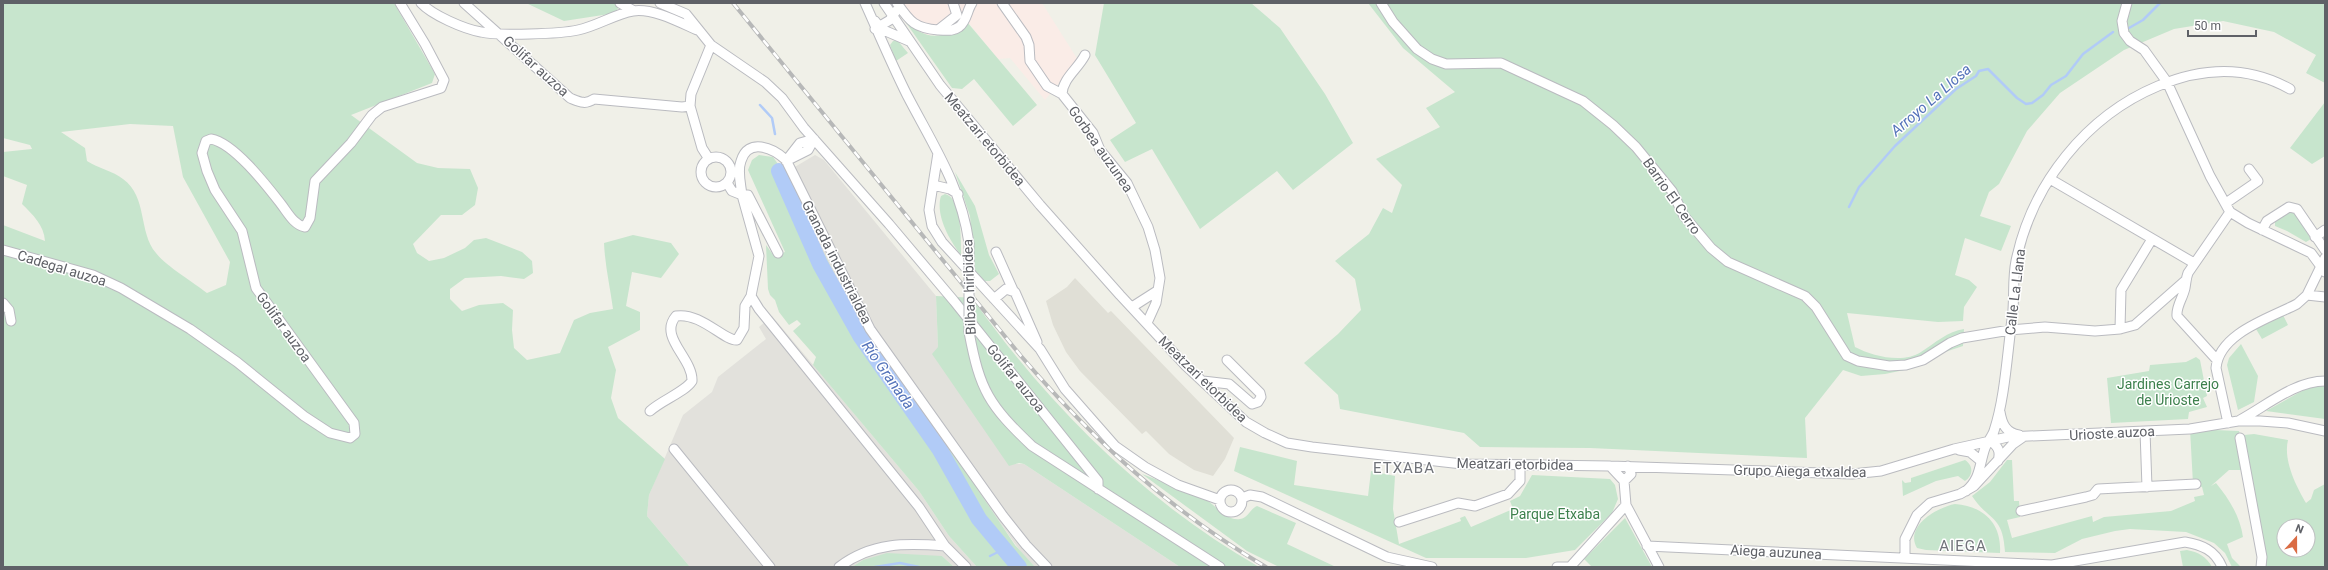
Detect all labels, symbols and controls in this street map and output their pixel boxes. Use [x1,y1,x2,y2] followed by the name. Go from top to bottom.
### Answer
[2188,12,2256,38] scale bar
[2194,19,2221,33] text: 50 m
[500,32,572,100] street label: Golifar auzoa
[1886,60,1975,140] water label: Arroyo La Llosa
[941,89,1029,189] street label: Meatzari etorbidea
[1065,103,1137,195] street label: Gorbea auzunea
[1640,155,1704,237] street label: Barrio El Cerro
[799,198,875,326] street label: Granada industrialdea
[959,239,979,335] street label: Bilbao hiribidea
[16,247,108,289] street label: Cadegal auzoa
[2002,248,2028,336] street label: Calle La Llana
[253,289,315,365] street label: Golifar auzoa
[1155,333,1251,425] street label: Meatzari etorbidea
[858,337,918,413] water label: Río Granada
[984,341,1048,415] street label: Golifar auzoa
[2117,376,2219,408] park label: Jardines Carrejo de Urioste
[2069,423,2155,443] street label: Urioste auzoa
[1456,455,1574,473] street label: Meatzari etorbidea
[1373,459,1435,477] district label: ETXABA
[1733,462,1867,480] street label: Grupo Aiega etxaldea
[1510,506,1600,522] park label: Parque Etxaba
[2276,518,2316,558] north arrow
[2293,522,2306,537] text: N
[1939,537,1987,555] district label: AIEGA
[1730,542,1822,562] street label: Aiega auzunea

